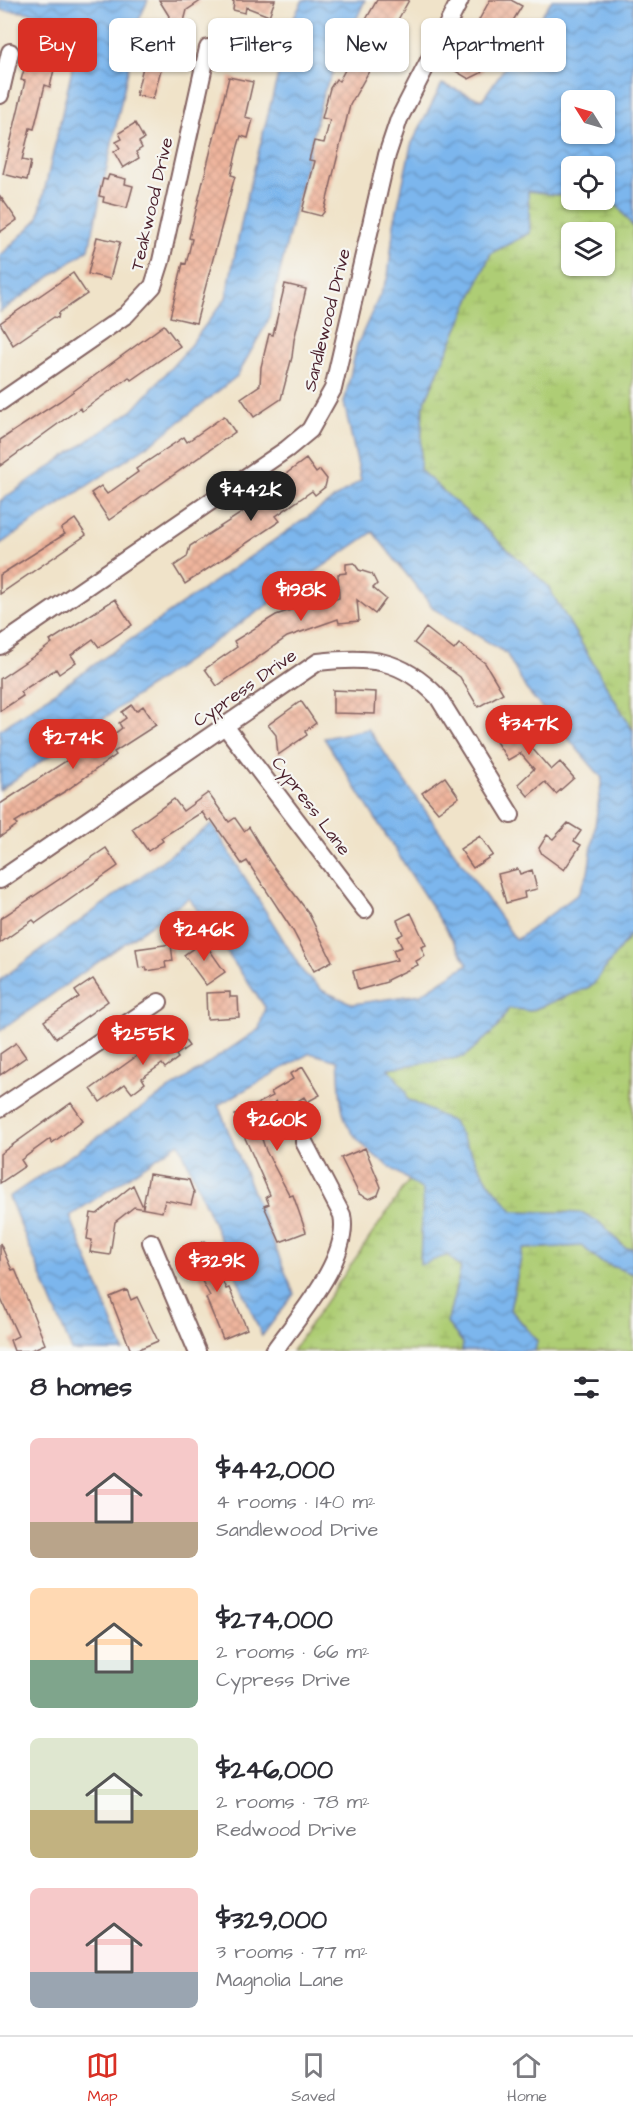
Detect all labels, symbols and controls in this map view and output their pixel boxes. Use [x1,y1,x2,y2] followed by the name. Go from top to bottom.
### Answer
[18,18,97,72] chip: Buy
[109,18,196,72] chip: Rent
[208,18,313,72] chip: Filters
[325,18,409,72] chip: New
[421,18,566,72] chip: Apartment
[561,90,615,144] north arrow
[561,90,615,276] map controls
[125,135,180,273] street label: Teakwood Drive
[561,156,615,210] button: locate
[561,222,615,276] button: layers
[297,246,357,394] street label: Sandlewood Drive
[209,471,293,522] pin: $442K
[220,476,282,504] text: $442K
[259,571,343,622] pin: $198K
[276,576,326,604] text: $198K
[188,643,303,734] street label: Cypress Drive
[487,705,571,756] pin: $347K
[499,710,559,738] text: $347K
[31,719,115,770] pin: $274K
[43,724,103,752] text: $274K
[265,751,357,861] street label: Cypress Lane
[162,911,246,962] pin: $246K
[174,916,234,944] text: $246K
[101,1015,185,1066] pin: $255K
[111,1020,175,1048] text: $255K
[235,1101,319,1152] pin: $260K
[247,1106,307,1134] text: $260K
[175,1242,259,1293] pin: $329K
[189,1247,245,1275] text: $329K
[30,1369,132,1405] text: 8 homes
[570,1371,603,1404] icon: filters
[216,1452,335,1488] text: $442,000
[78,1462,150,1534] icon: home
[216,1488,375,1516] text: 4 rooms · 140 m²
[216,1516,378,1544] text: Sandlewood Drive
[216,1602,333,1638] text: $274,000
[78,1612,150,1684] icon: home
[216,1638,370,1666] text: 2 rooms · 66 m²
[216,1666,350,1694] text: Cypress Drive
[216,1752,333,1788] text: $246,000
[78,1762,150,1834] icon: home
[216,1788,370,1816] text: 2 rooms · 78 m²
[216,1816,357,1844] text: Redwood Drive
[216,1902,327,1938] text: $329,000
[78,1912,150,1984] icon: home
[216,1938,368,1966] text: 3 rooms · 77 m²
[216,1966,343,1994] text: Magnolia Lane
[86,2049,119,2107] tab: Map
[291,2049,335,2107] tab: Saved
[507,2049,547,2107] tab: Home

